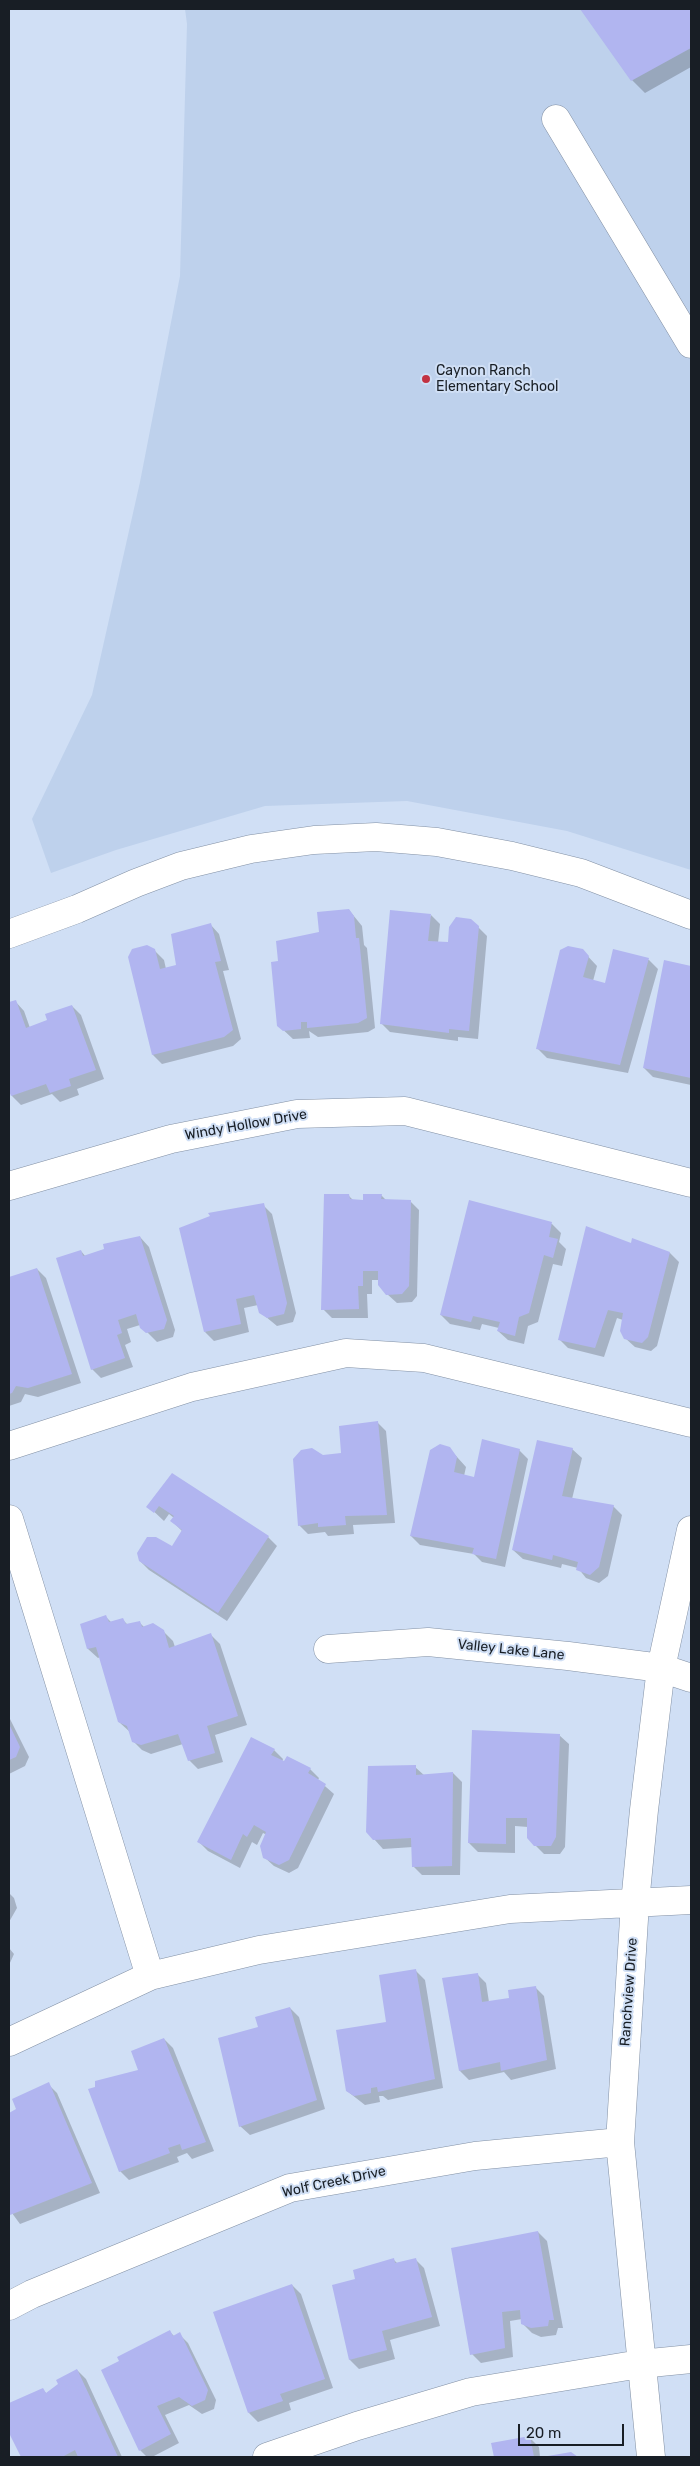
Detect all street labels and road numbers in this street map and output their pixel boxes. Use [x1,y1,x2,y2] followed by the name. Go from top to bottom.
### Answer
[184,1106,308,1144] street label: Windy Hollow Drive
[457,1636,565,1664] street label: Valley Lake Lane
[617,1937,641,2047] street label: Ranchview Drive
[281,2163,387,2201] street label: Wolf Creek Drive

